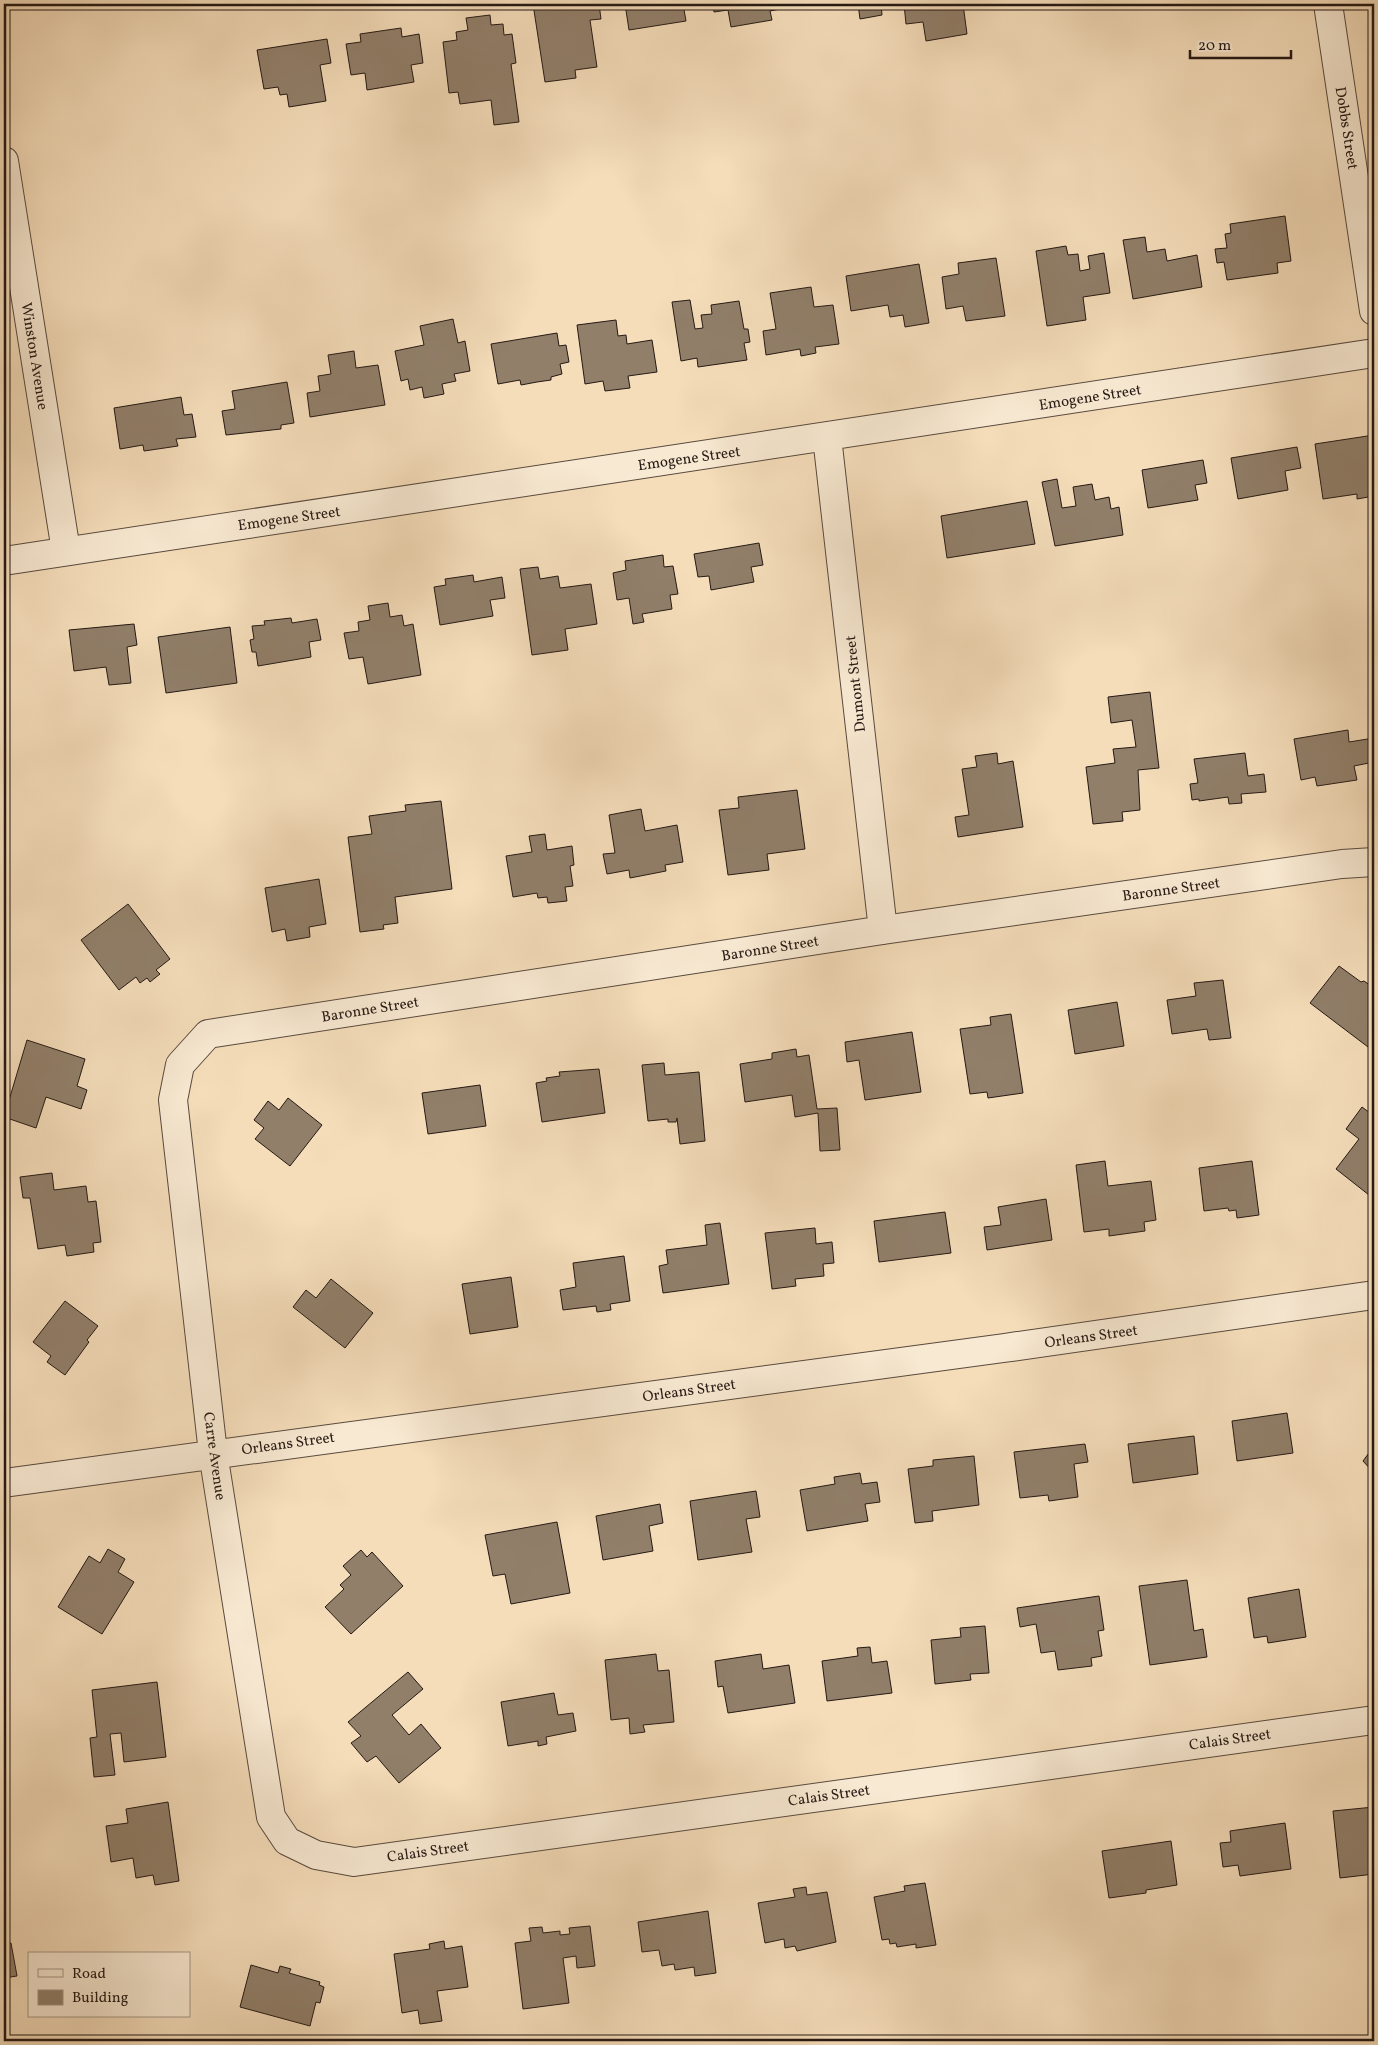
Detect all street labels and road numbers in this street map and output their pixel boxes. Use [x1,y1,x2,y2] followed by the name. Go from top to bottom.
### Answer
[1329,85,1362,171] street label: Dobbs Street
[15,301,52,412] street label: Winston Avenue
[1038,380,1143,417] street label: Emogene Street
[637,442,742,477] street label: Emogene Street
[237,502,342,537] street label: Emogene Street
[841,634,872,733] street label: Dumont Street
[1121,873,1221,908] street label: Baronne Street
[720,931,820,968] street label: Baronne Street
[320,992,420,1029] street label: Baronne Street
[1043,1321,1139,1354] street label: Orleans Street
[641,1375,737,1408] street label: Orleans Street
[197,1411,230,1502] street label: Carre Avenue
[240,1428,336,1461] street label: Orleans Street
[1188,1724,1273,1757] street label: Calais Street
[787,1780,872,1813] street label: Calais Street
[386,1836,471,1869] street label: Calais Street

